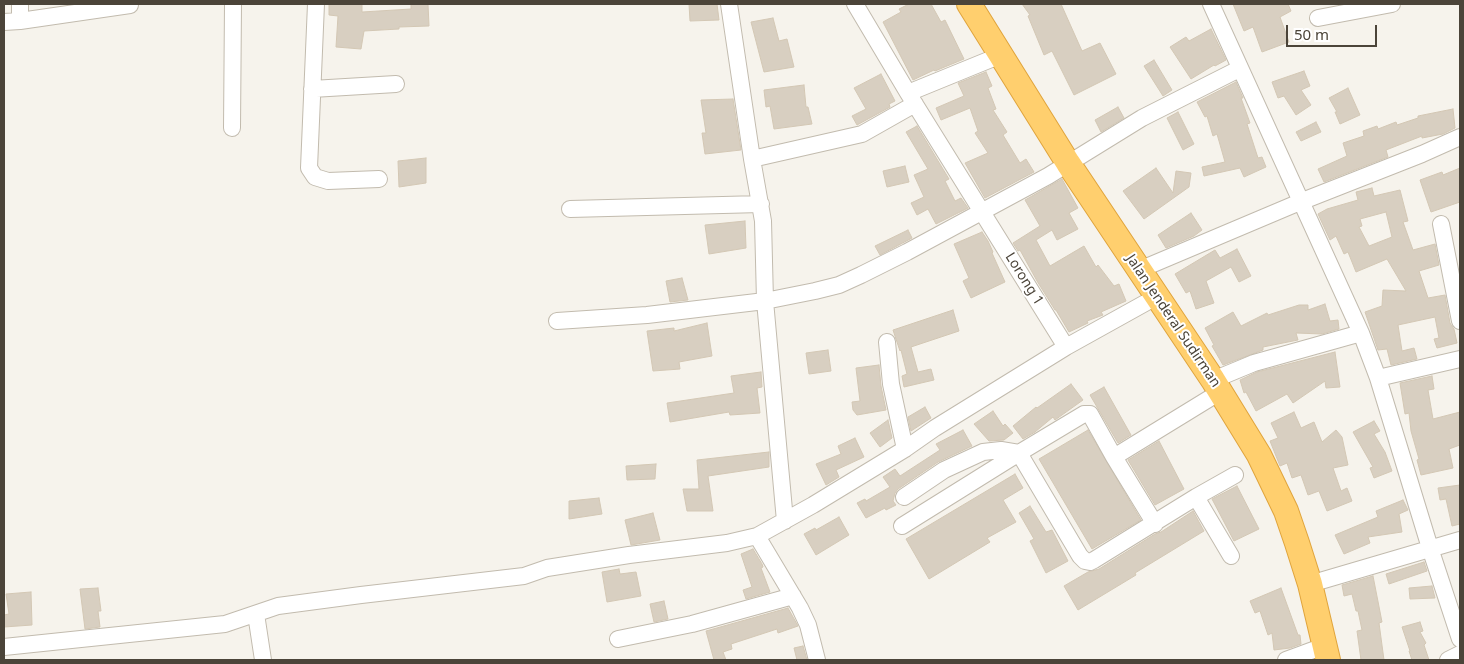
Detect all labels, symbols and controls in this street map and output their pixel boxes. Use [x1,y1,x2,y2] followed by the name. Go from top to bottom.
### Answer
[1289,15,1380,47] scale bar
[1294,24,1329,44] text: 50 m
[1001,250,1047,308] street label: Lorong 1
[1122,251,1224,391] street label: Jalan Jenderal Sudirman

